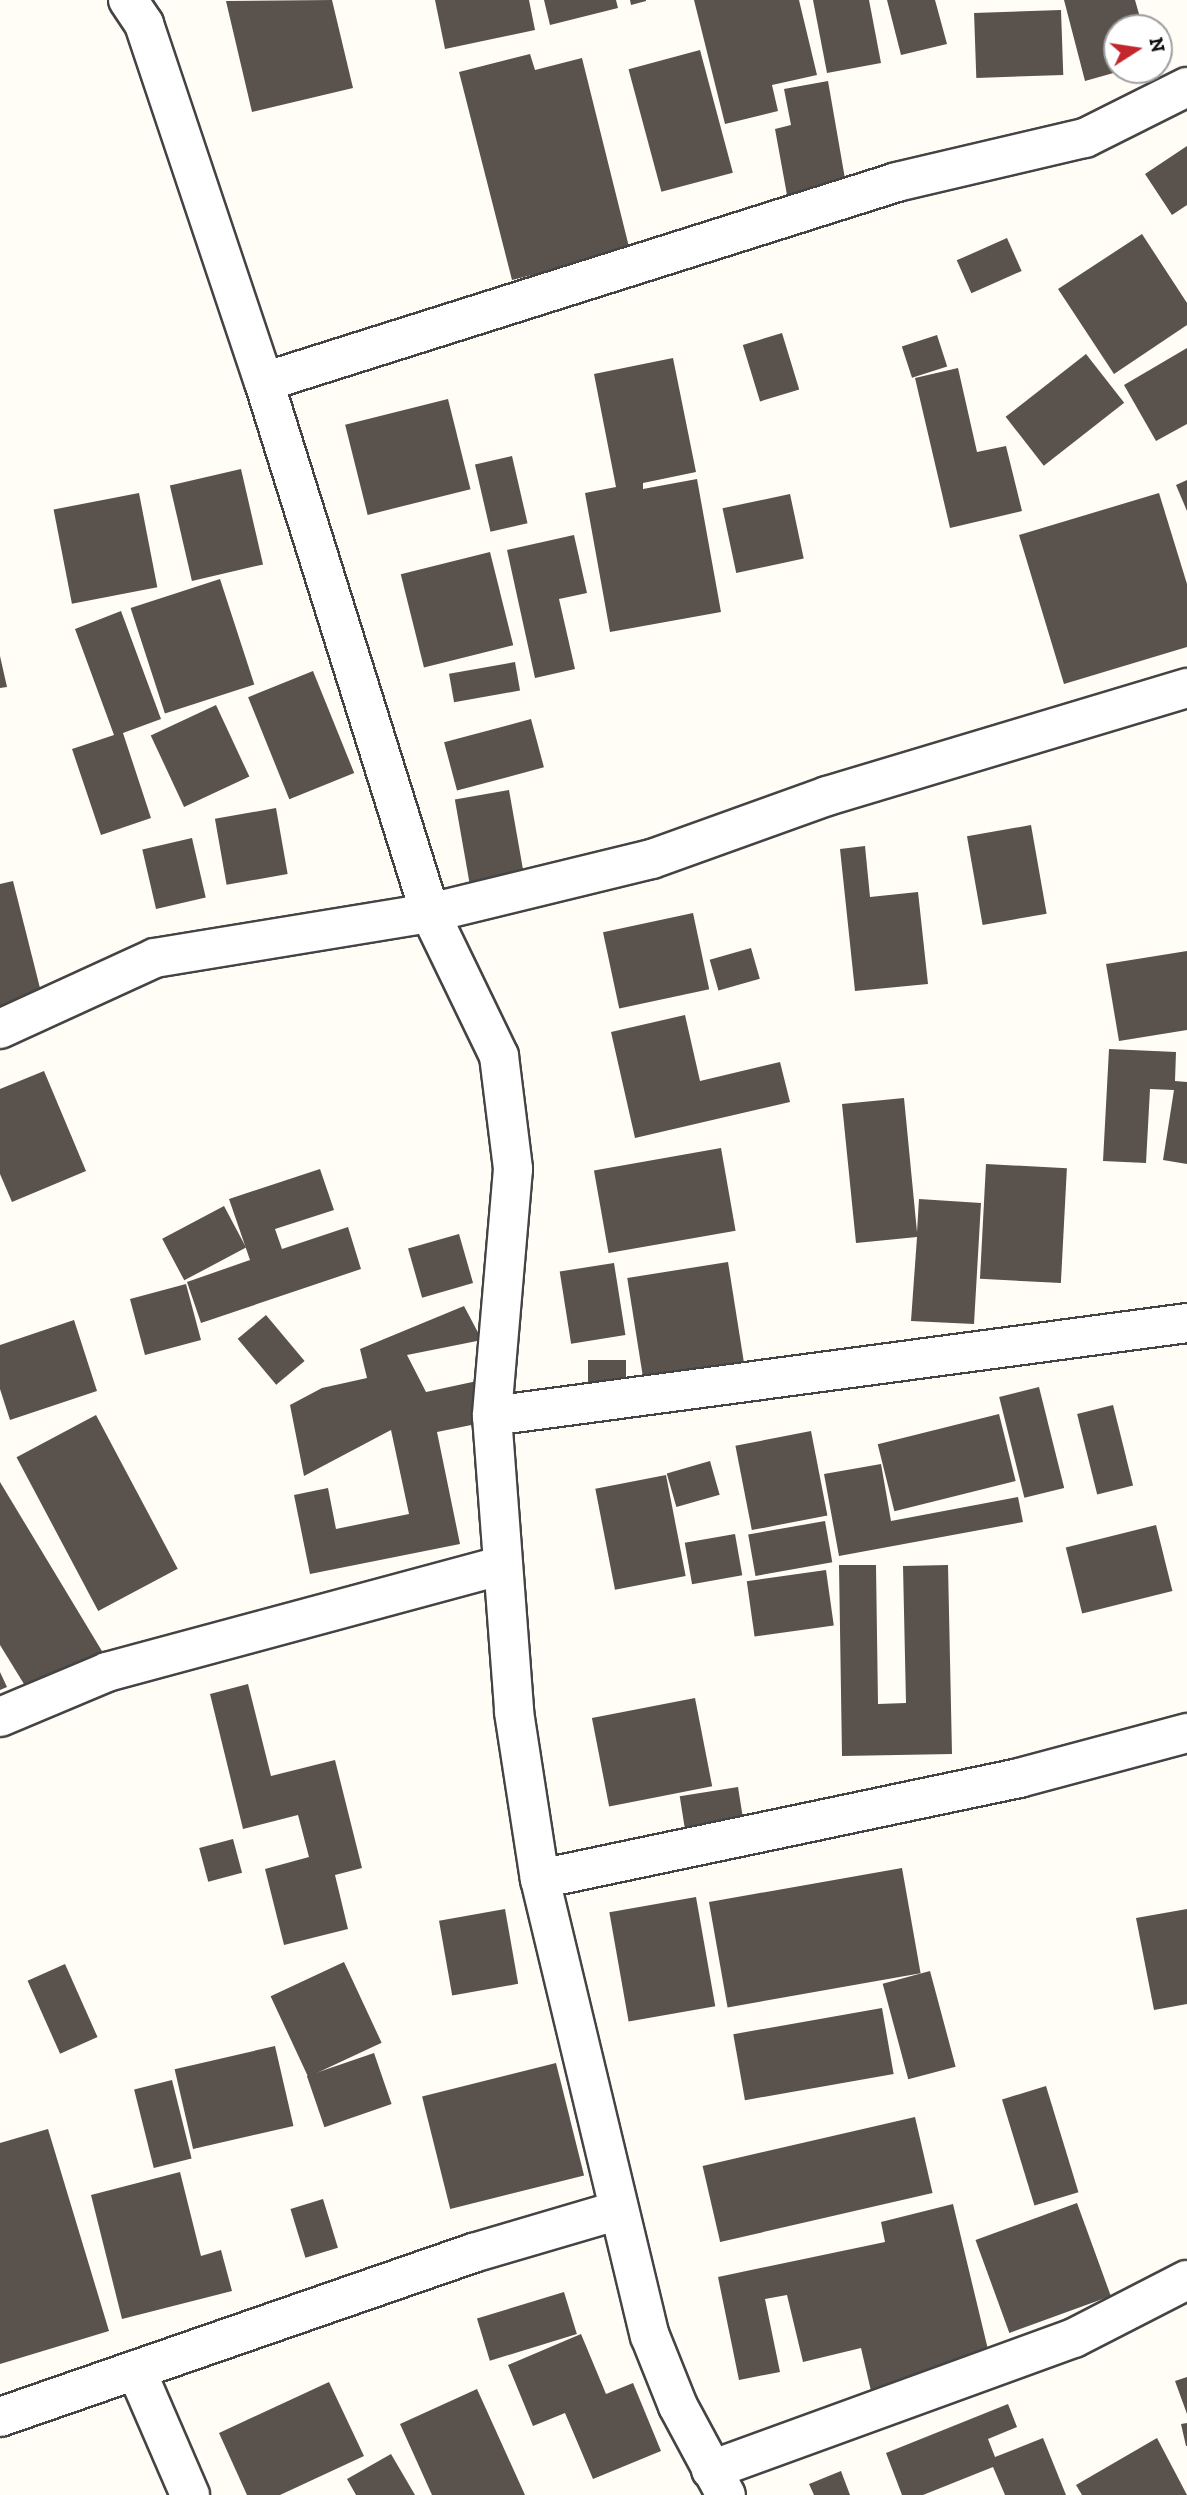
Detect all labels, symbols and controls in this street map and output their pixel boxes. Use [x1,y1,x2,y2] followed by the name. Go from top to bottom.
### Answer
[1103,14,1173,84] north arrow
[1144,35,1170,54] text: N

